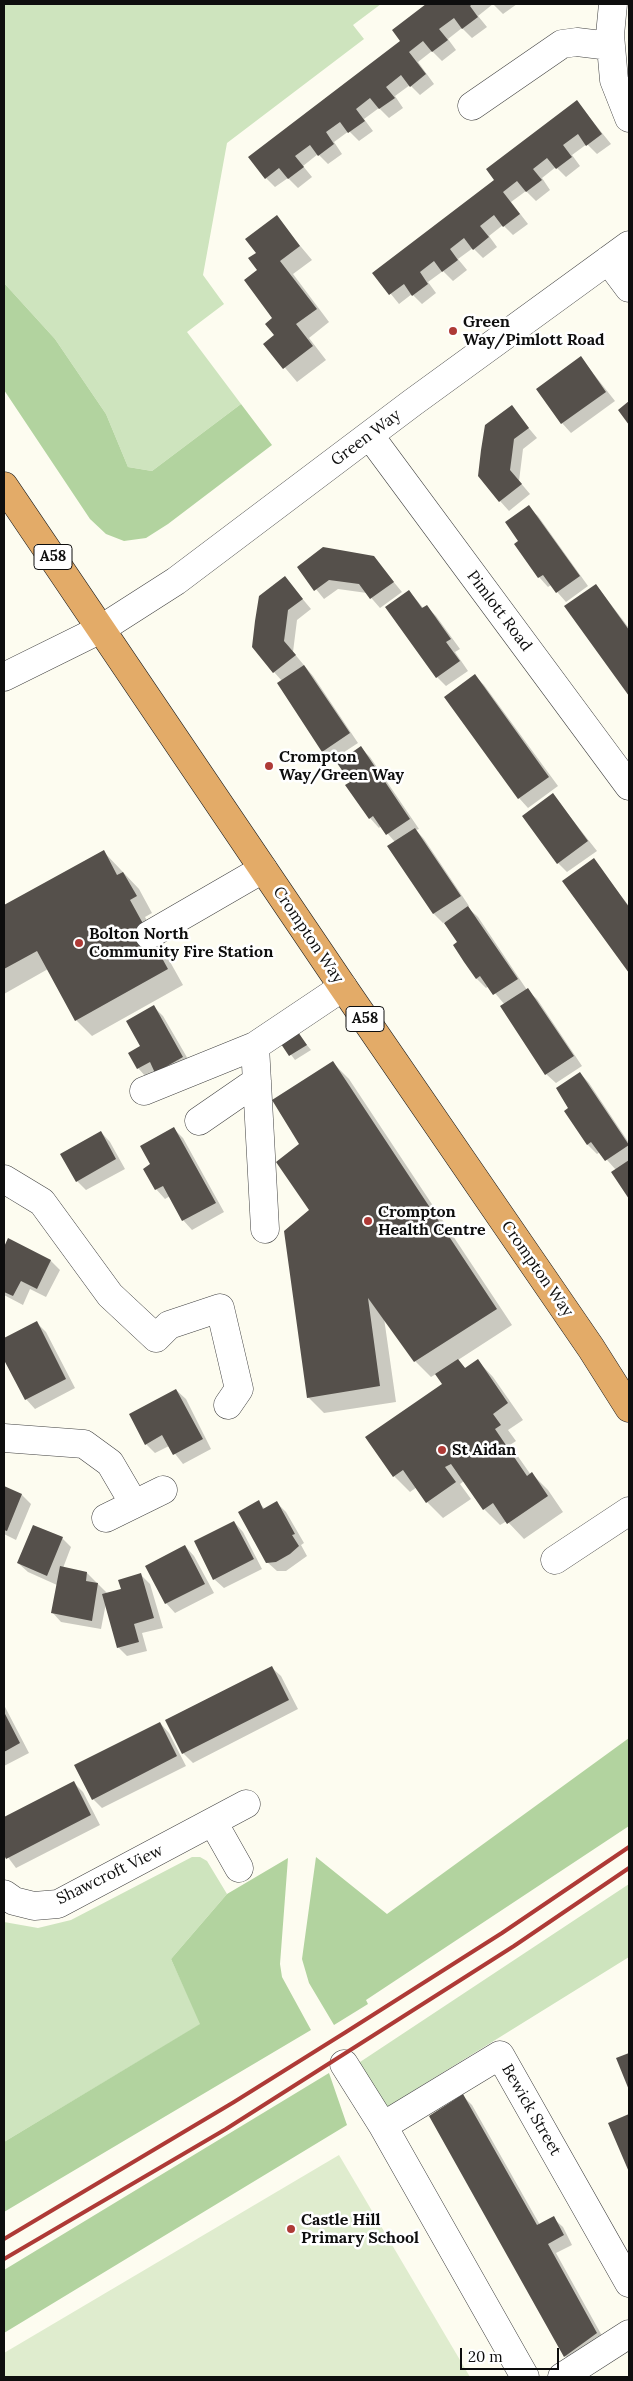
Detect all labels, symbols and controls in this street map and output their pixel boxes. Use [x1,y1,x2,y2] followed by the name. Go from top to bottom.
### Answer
[463,312,605,350] place label: Green Way/Pimlott Road
[447,325,459,337] marker: Green Way/Pimlott Road
[327,406,405,470] street label: Green Way
[34,544,72,570] road number: A58
[462,567,536,655] street label: Pimlott Road
[279,747,404,785] place label: Crompton Way/Green Way
[263,760,275,772] marker: Crompton Way/Green Way
[269,883,347,987] street label: Crompton Way
[89,924,273,962] place label: Bolton North Community Fire Station
[73,937,85,949] marker: Bolton North Community Fire Station
[346,1006,384,1032] road number: A58
[378,1202,486,1240] place label: Crompton Health Centre
[362,1215,374,1227] marker: Crompton Health Centre
[497,1217,577,1321] street label: Crompton Way
[452,1440,516,1460] place label: St Aidan
[436,1444,448,1456] marker: St Aidan
[54,1841,166,1909] street label: Shawcroft View
[497,2061,565,2159] street label: Bewick Street
[301,2210,419,2248] place label: Castle Hill Primary School
[285,2223,297,2235] marker: Castle Hill Primary School
[463,2338,562,2370] scale bar
[468,2347,503,2366] text: 20 m

